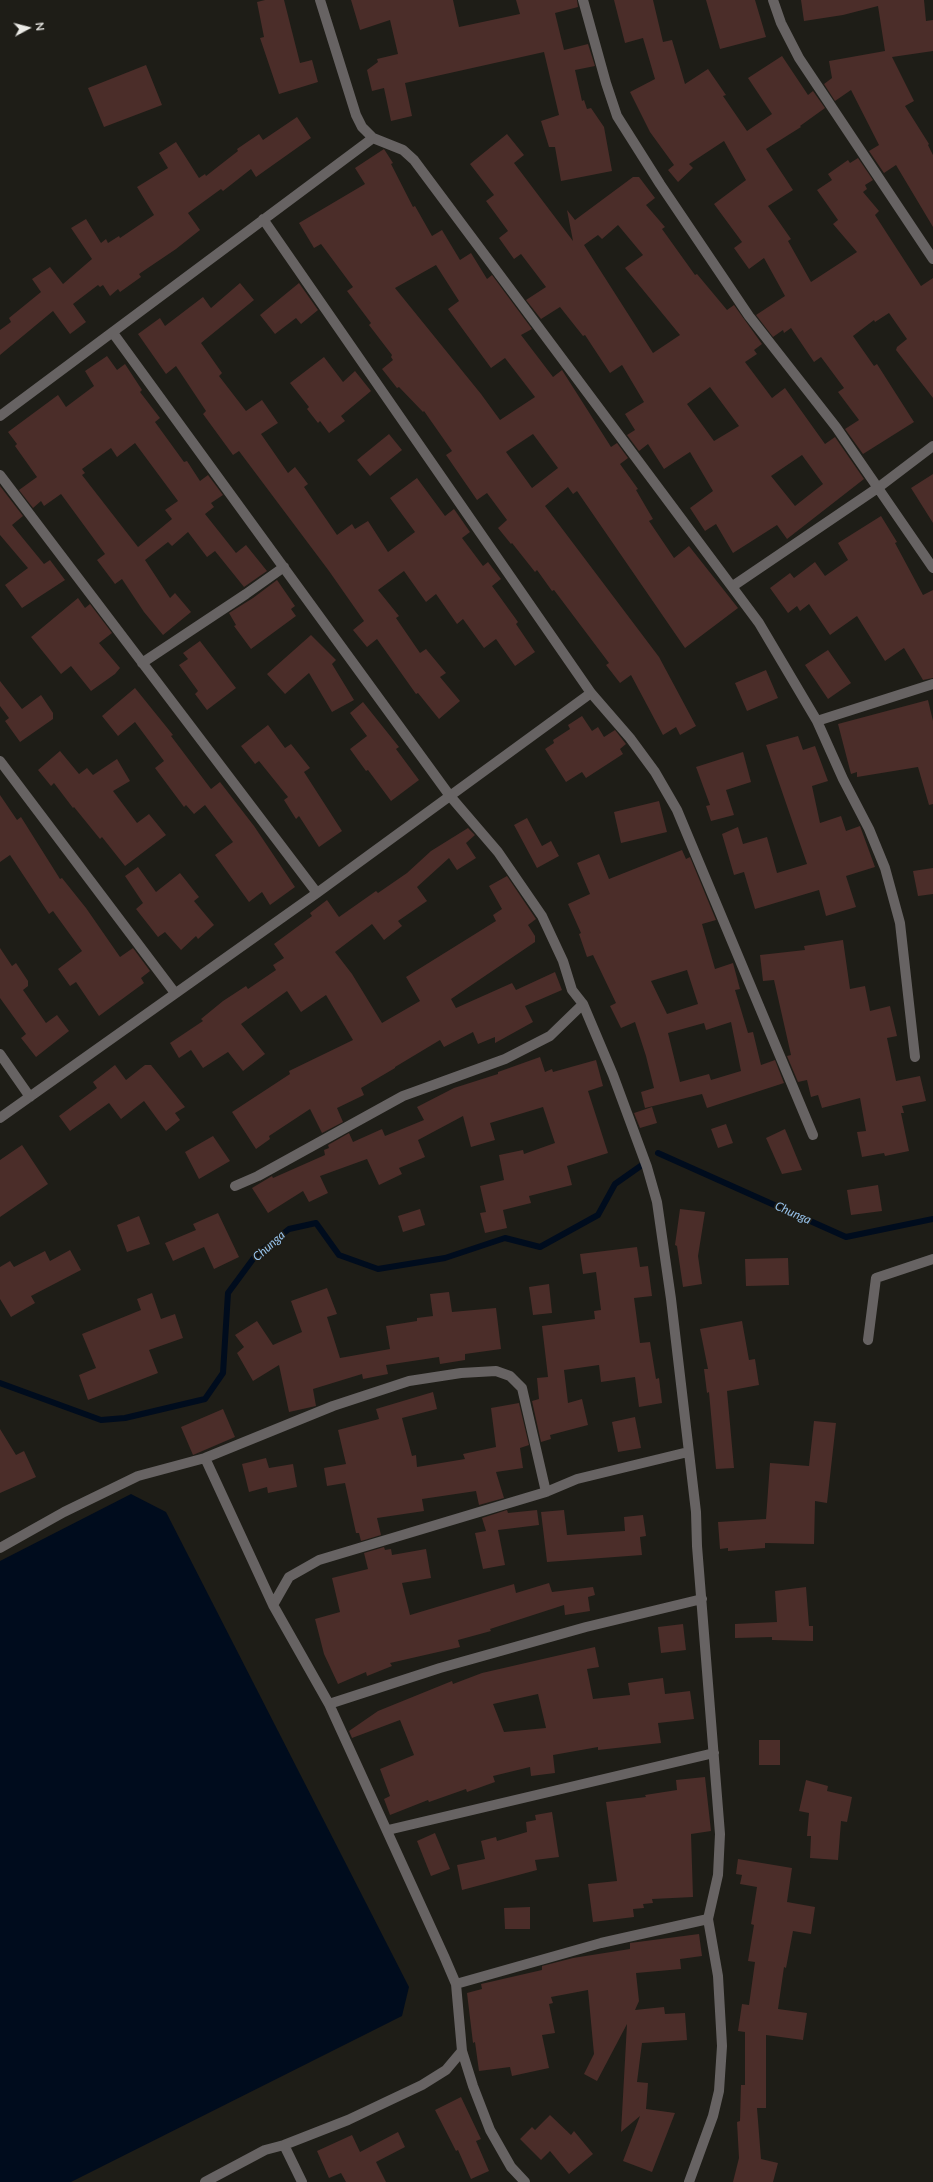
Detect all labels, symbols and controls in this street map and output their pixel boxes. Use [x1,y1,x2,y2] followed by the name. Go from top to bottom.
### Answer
[8,8,48,48] north arrow
[33,21,47,31] text: N
[773,1199,813,1227] water label: Chunga
[250,1228,288,1264] water label: Chunga

